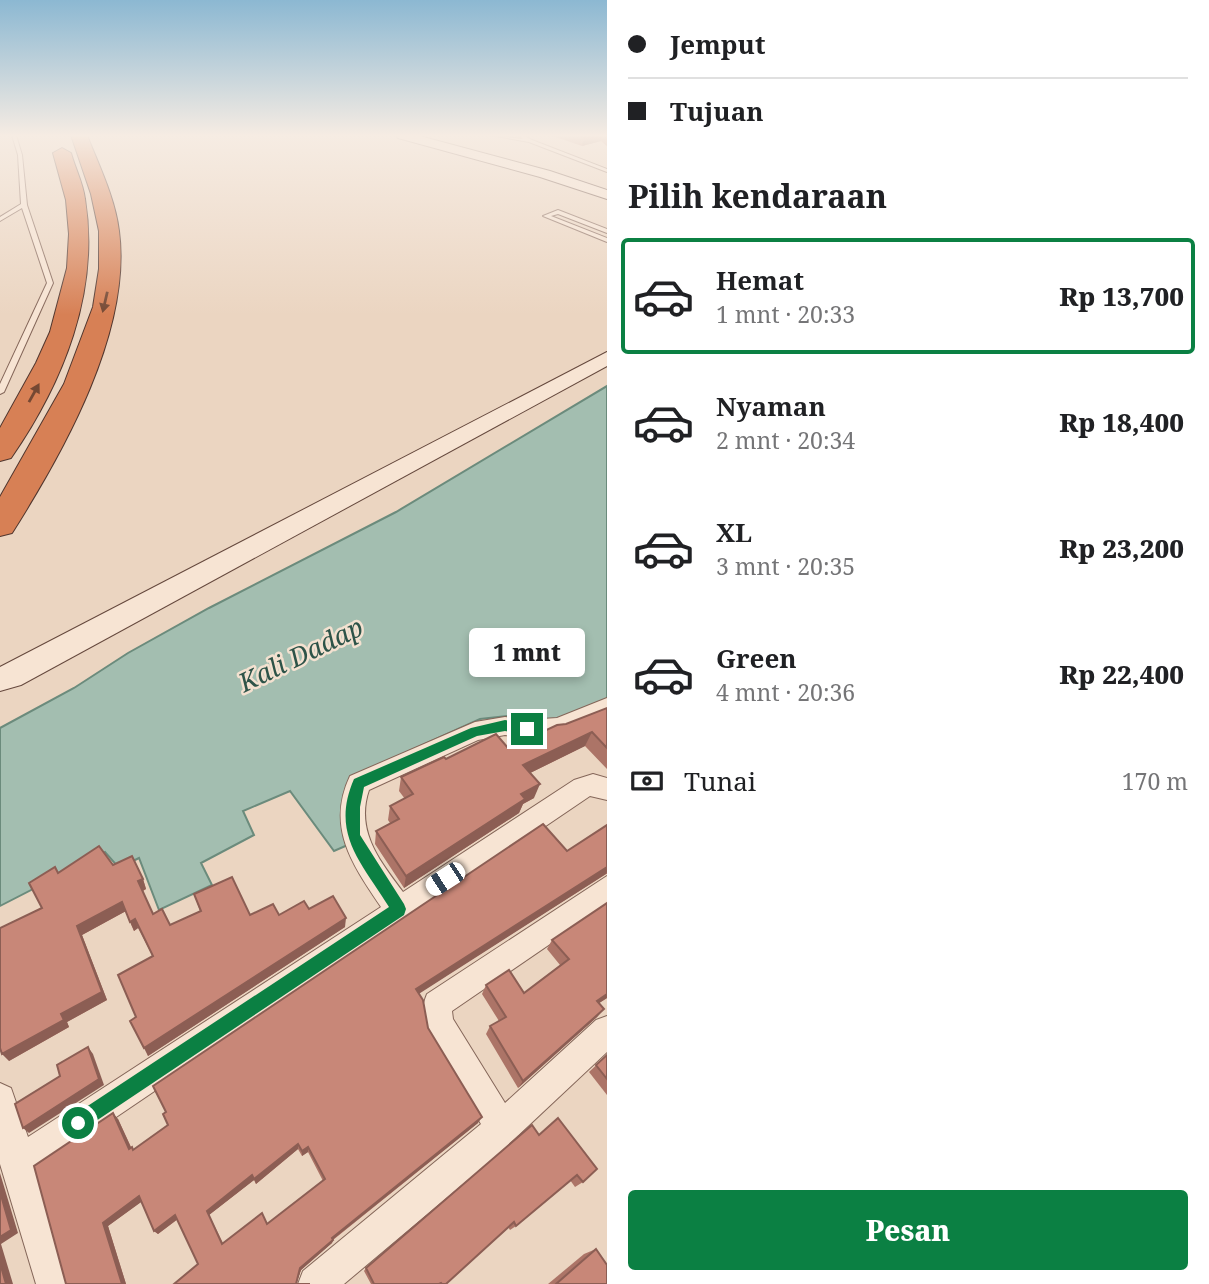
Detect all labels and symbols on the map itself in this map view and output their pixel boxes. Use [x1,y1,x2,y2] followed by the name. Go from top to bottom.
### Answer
[99,291,110,313] one-way arrow
[28,383,40,402] one-way arrow
[231,608,369,700] water label: Kali Dadap
[469,628,585,676] callout: 1 mnt
[511,713,543,745] route end
[422,859,469,899] car
[62,1107,94,1139] route start

